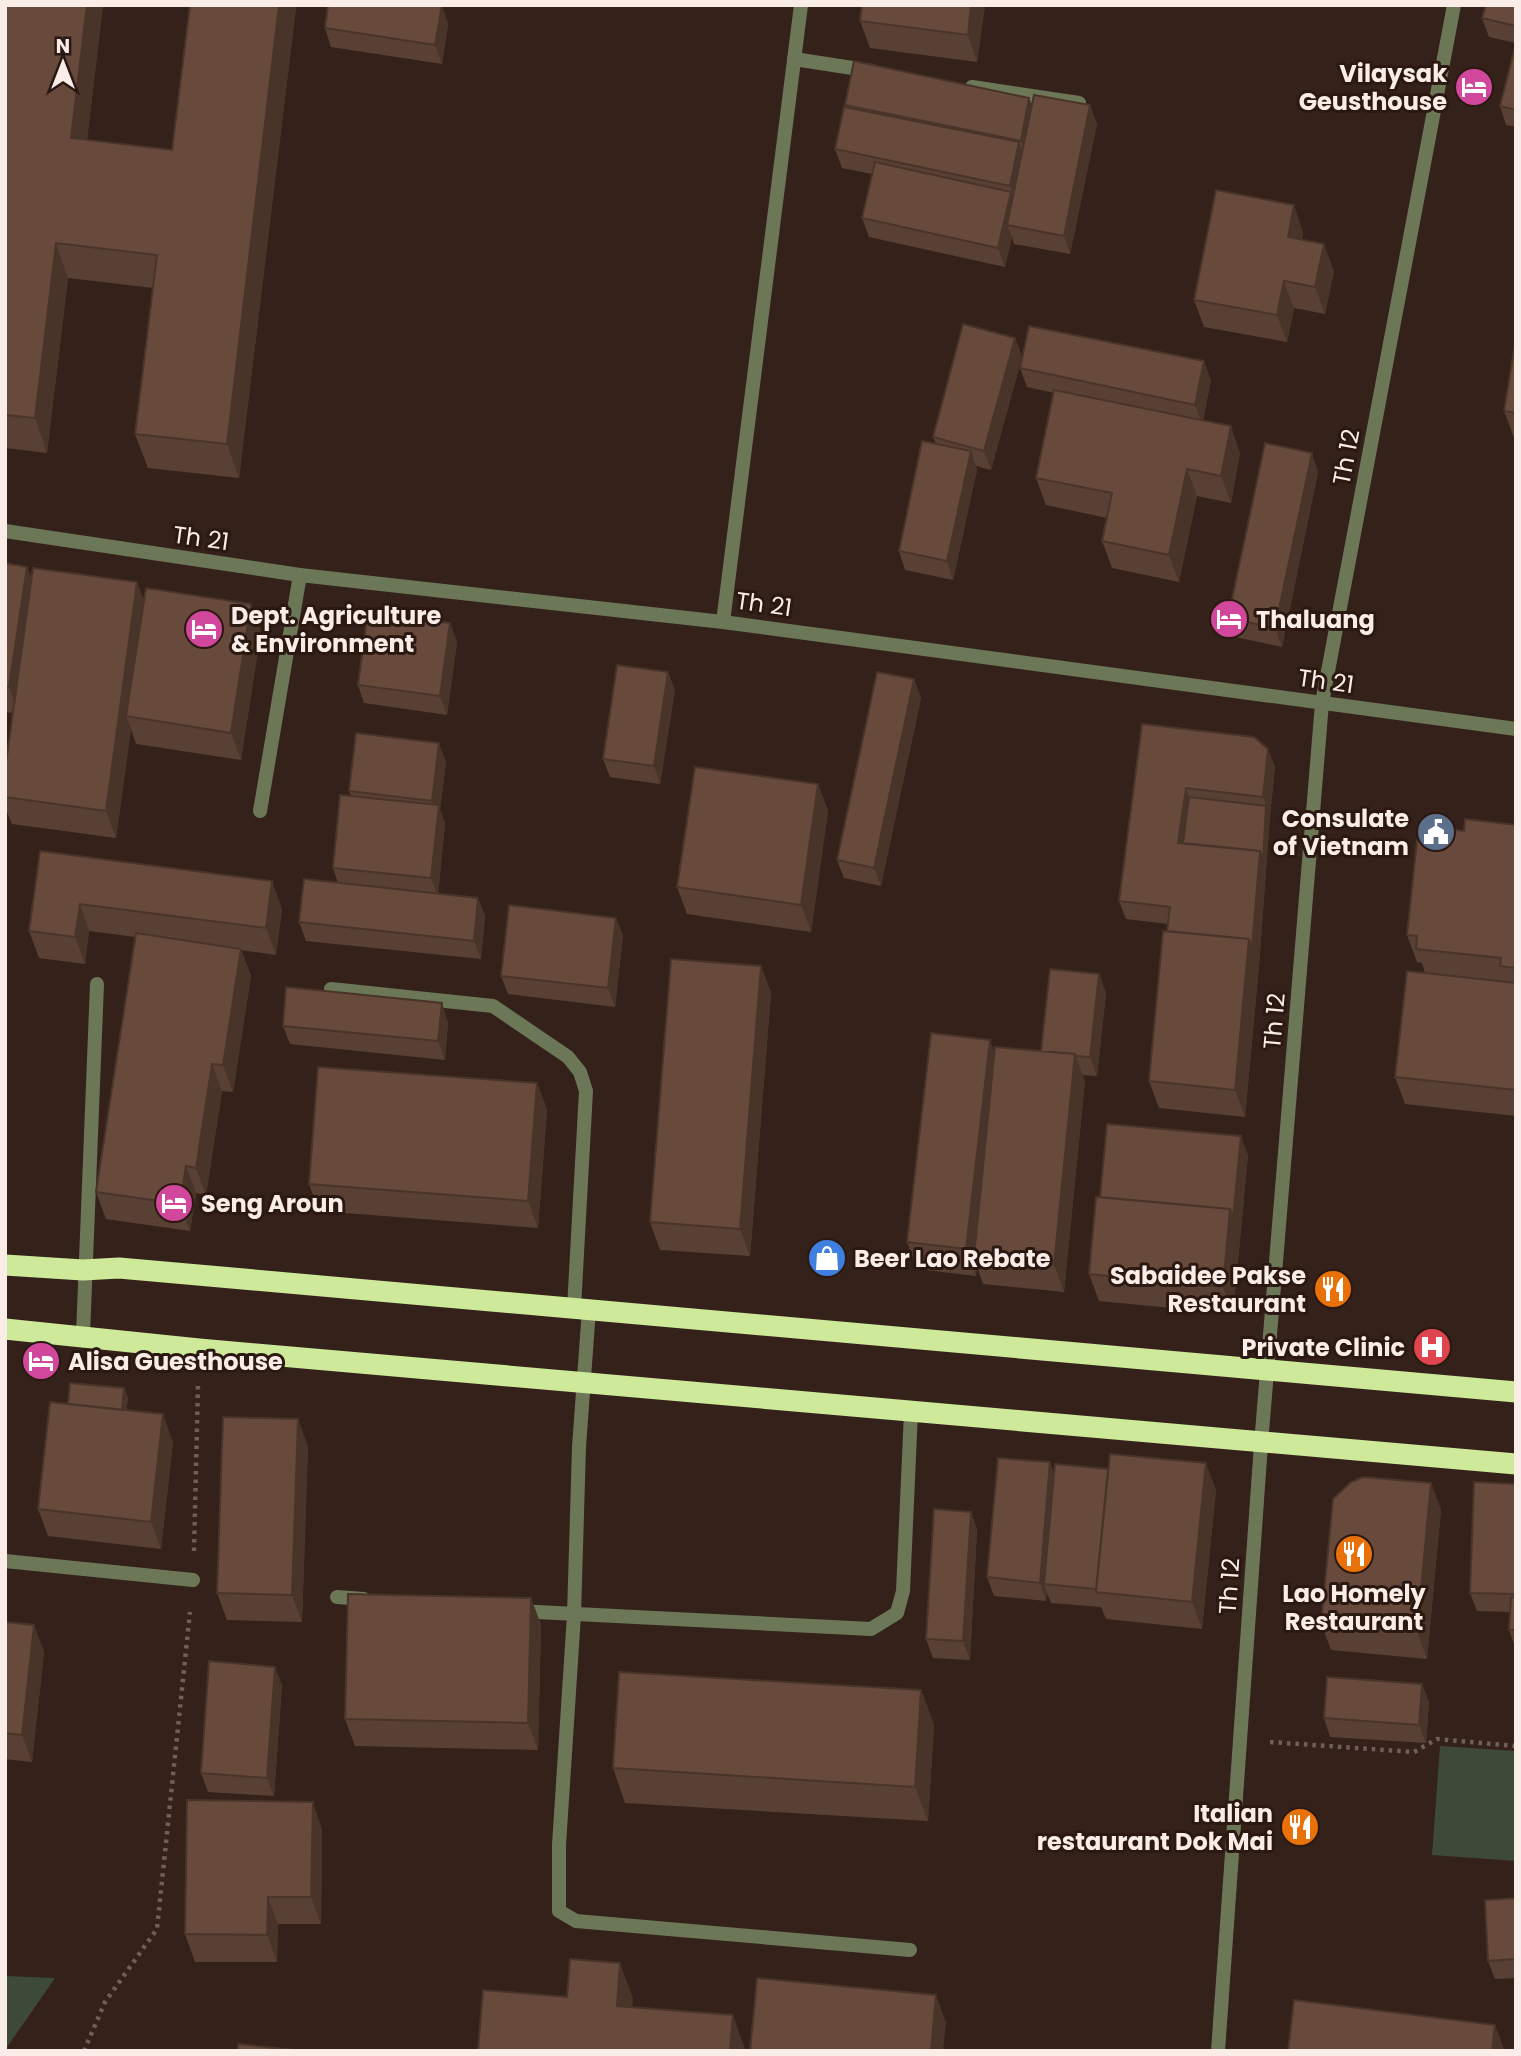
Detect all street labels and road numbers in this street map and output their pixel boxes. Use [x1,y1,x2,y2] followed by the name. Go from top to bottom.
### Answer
[1324,426,1368,488] street label: Th 12
[171,518,231,558] street label: Th 21
[734,584,794,624] street label: Th 21
[1296,661,1356,701] street label: Th 21
[1255,992,1293,1050] street label: Th 12
[1211,1557,1247,1615] street label: Th 12

